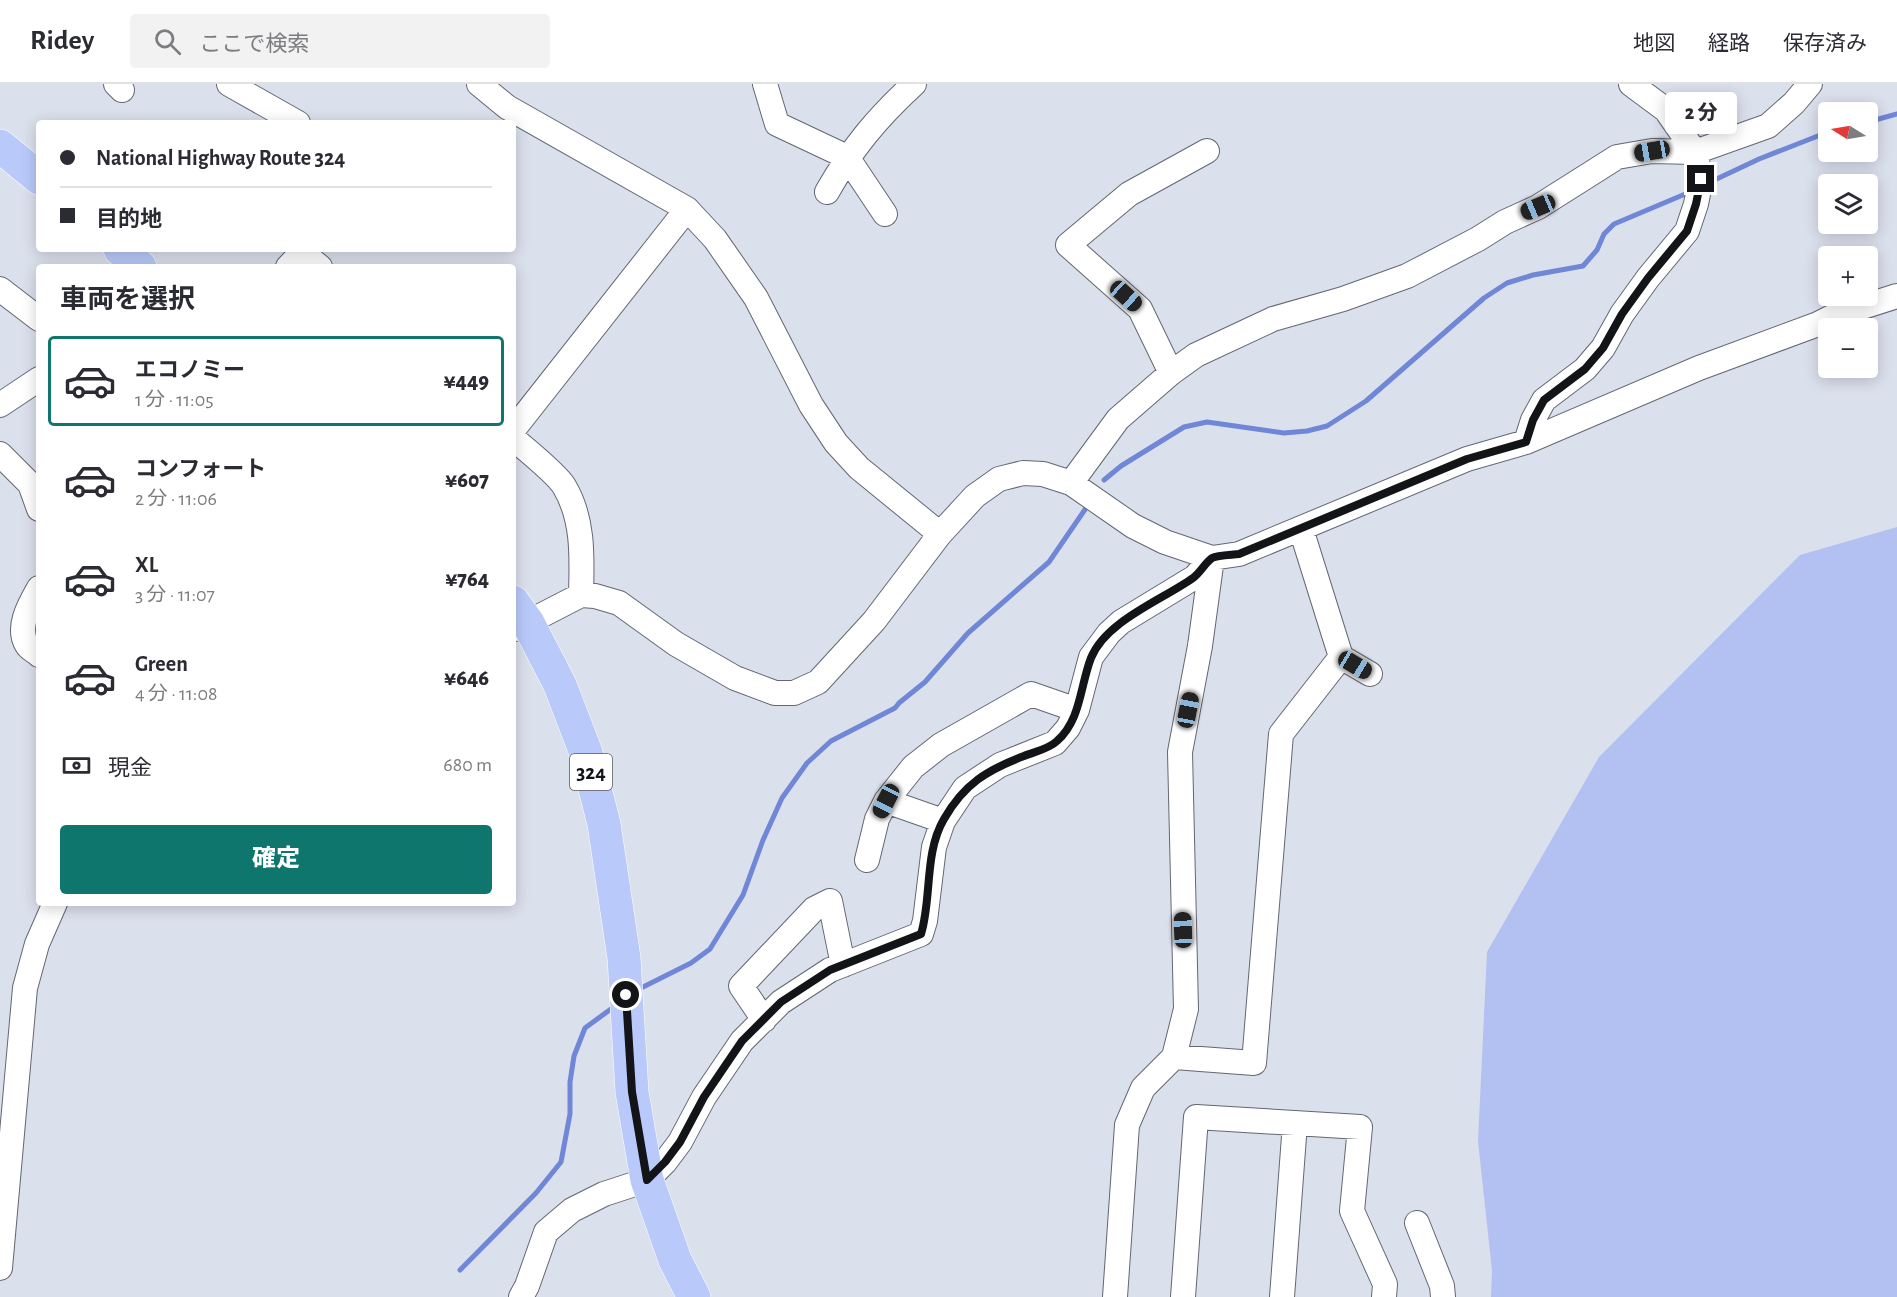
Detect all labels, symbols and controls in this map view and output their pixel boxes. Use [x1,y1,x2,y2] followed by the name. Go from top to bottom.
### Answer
[130,14,550,68] search box
[151,25,184,58] icon: search
[30,27,94,55] text: Ridey
[199,33,309,55] text: ここで検索
[1633,33,1675,54] text: 地図
[1708,33,1750,54] text: 経路
[1783,33,1867,54] text: 保存済み
[1665,92,1737,134] callout: 2 分
[1818,102,1878,162] north arrow
[1818,102,1878,378] map controls
[1685,103,1717,123] text: 2 分
[1633,139,1671,163] car
[96,147,345,169] text: National Highway Route 324
[1687,165,1714,192] route end
[1818,174,1878,234] button: layers
[1518,192,1558,222] car
[96,208,162,230] text: 目的地
[1818,246,1878,306] button: +
[1107,277,1145,315] car
[60,286,195,313] text: 車両を選択
[1818,318,1878,378] button: −
[63,354,117,408] icon: car
[135,359,245,381] text: エコノミー
[444,370,489,392] text: ¥449
[135,390,214,410] text: 1 分 · 11:05
[63,453,117,507] icon: car
[135,458,266,480] text: コンフォート
[445,469,489,491] text: ¥607
[135,489,217,509] text: 2 分 · 11:06
[63,552,117,606] icon: car
[135,554,158,576] text: XL
[445,568,489,590] text: ¥764
[135,585,215,605] text: 3 分 · 11:07
[1335,648,1375,682] car
[63,651,117,705] icon: car
[135,653,188,675] text: Green
[444,667,489,689] text: ¥646
[135,684,217,704] text: 4 分 · 11:08
[1176,691,1200,729] car
[60,749,93,782] icon: cash
[570,754,612,790] road number: 324
[443,755,492,775] text: 680 m
[108,757,152,779] text: 現金
[870,781,902,821] car
[60,825,492,894] button: 確定
[1173,912,1193,948] car
[612,981,639,1008] route start

